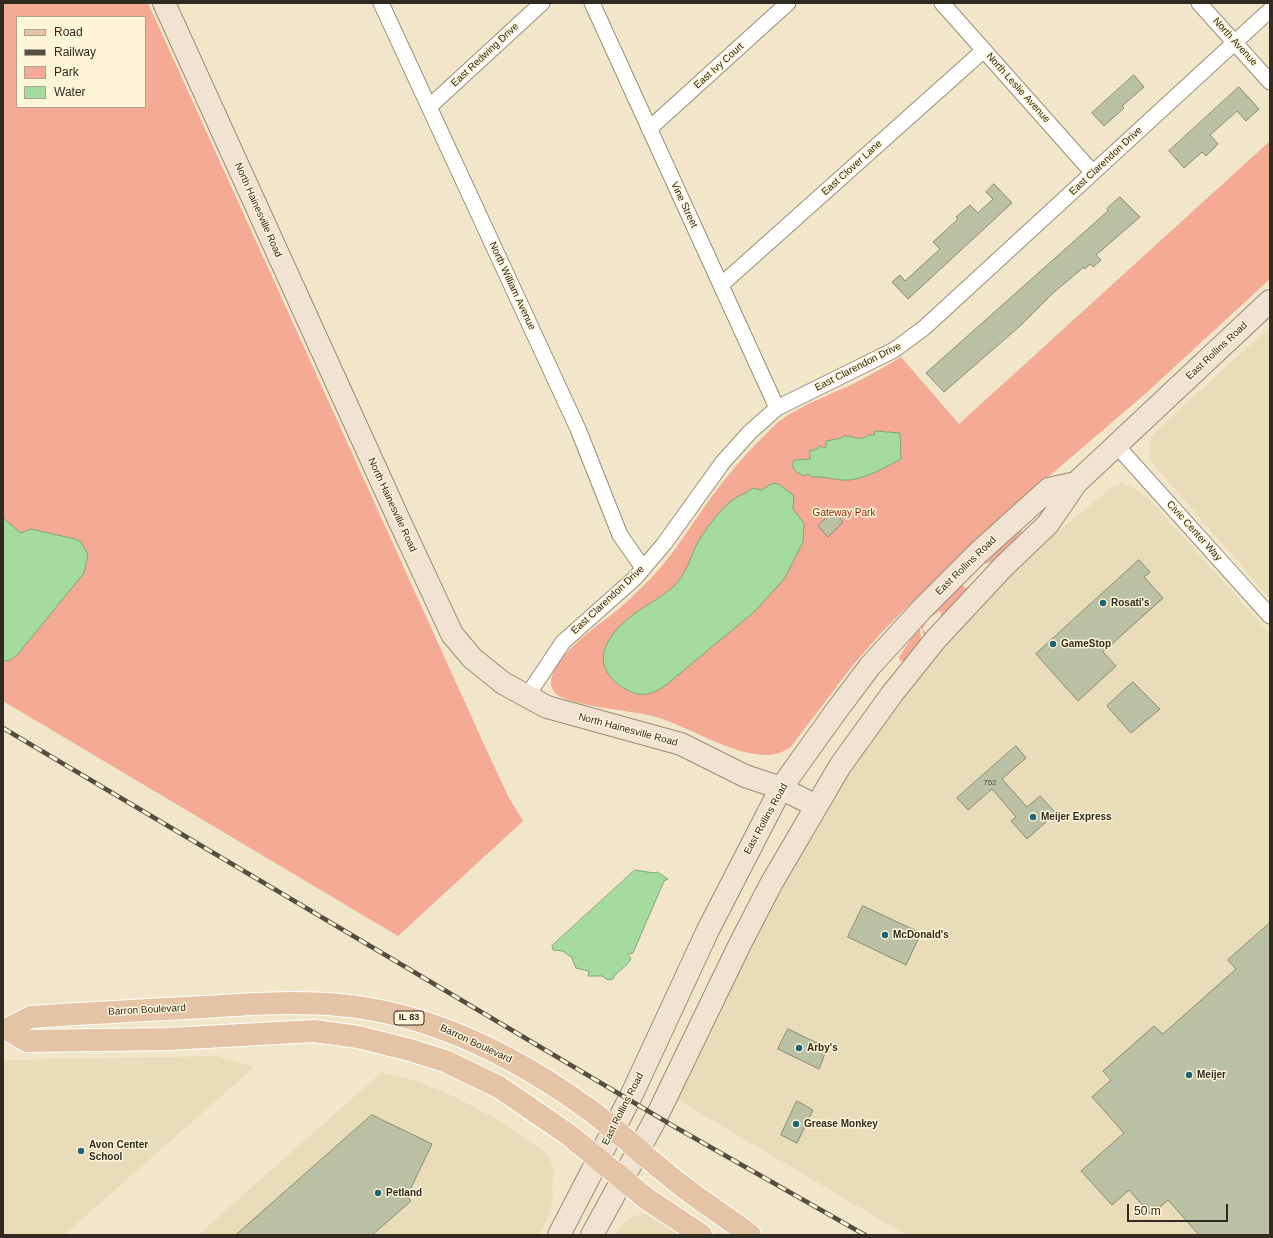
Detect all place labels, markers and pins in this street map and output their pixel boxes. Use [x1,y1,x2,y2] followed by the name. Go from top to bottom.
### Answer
[1111,597,1150,609] place label: Rosati's
[1098,598,1108,608] marker: Rosati's
[1061,638,1111,650] place label: GameStop
[1048,639,1058,649] marker: GameStop
[1041,811,1112,823] place label: Meijer Express
[1028,812,1038,822] marker: Meijer Express
[893,929,949,941] place label: McDonald's
[880,930,890,940] marker: McDonald's
[807,1042,838,1054] place label: Arby's
[794,1043,804,1053] marker: Arby's
[1197,1069,1226,1081] place label: Meijer
[1184,1070,1194,1080] marker: Meijer
[804,1118,878,1130] place label: Grease Monkey
[791,1119,801,1129] marker: Grease Monkey
[89,1139,148,1162] place label: Avon Center School
[76,1146,86,1156] marker: Avon Center School
[386,1187,422,1199] place label: Petland
[373,1188,383,1198] marker: Petland

